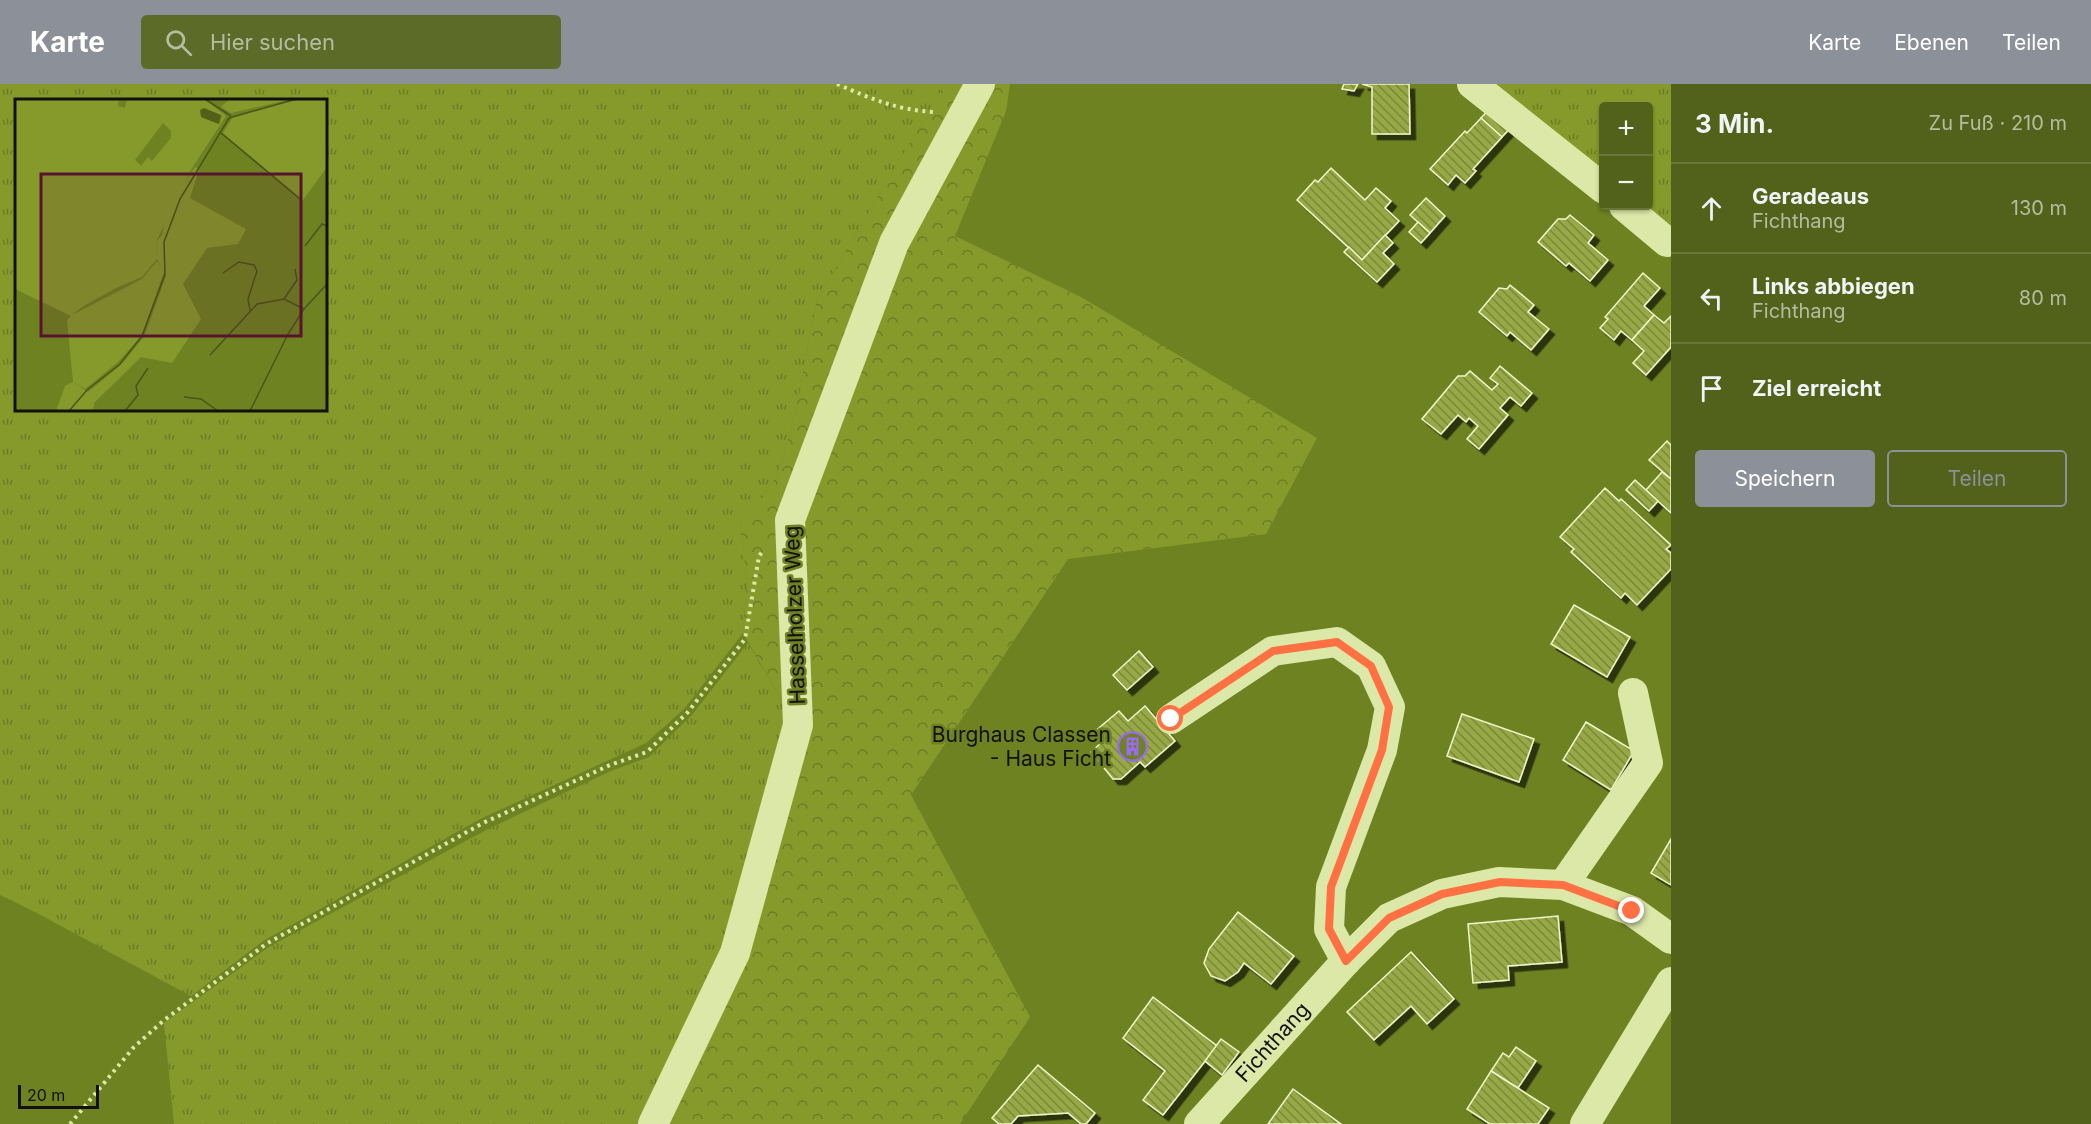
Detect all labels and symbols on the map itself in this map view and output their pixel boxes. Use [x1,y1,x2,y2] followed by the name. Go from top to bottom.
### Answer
[15,99,327,411] inset map
[779,525,810,705] street label: Hasselholzer Weg
[1157,705,1183,731] route start
[932,722,1111,771] place label: Burghaus Classen - Haus Ficht
[1116,731,1148,763] building icon: Burghaus Classen - Haus Ficht
[1618,897,1644,923] route end
[1230,997,1315,1087] street label: Fichthang
[18,1082,99,1110] scale bar

